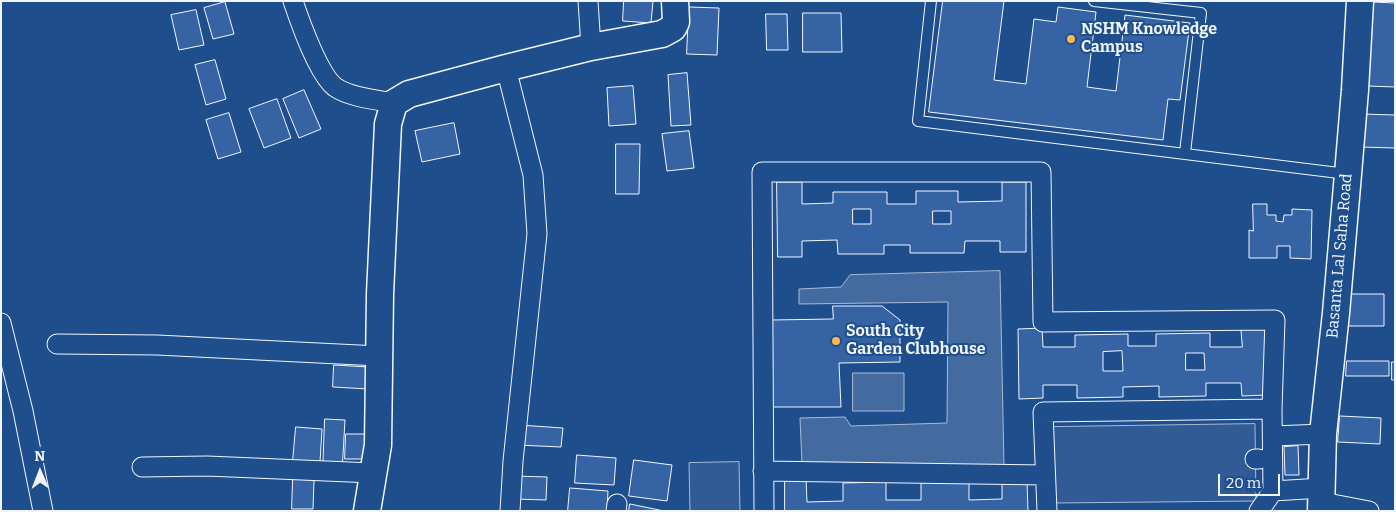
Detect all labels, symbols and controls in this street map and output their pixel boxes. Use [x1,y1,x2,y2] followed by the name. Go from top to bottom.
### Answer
[1081,20,1217,58] place label: NSHM Knowledge Campus
[1065,33,1077,45] marker: NSHM Knowledge Campus
[1323,173,1357,339] street label: Basanta Lal Saha Road
[846,322,986,360] place label: South City Garden Clubhouse
[830,335,842,347] marker: South City Garden Clubhouse
[15,447,65,497] north arrow
[34,448,45,465] text: N
[1221,464,1284,496] scale bar
[1226,474,1261,492] text: 20 m

